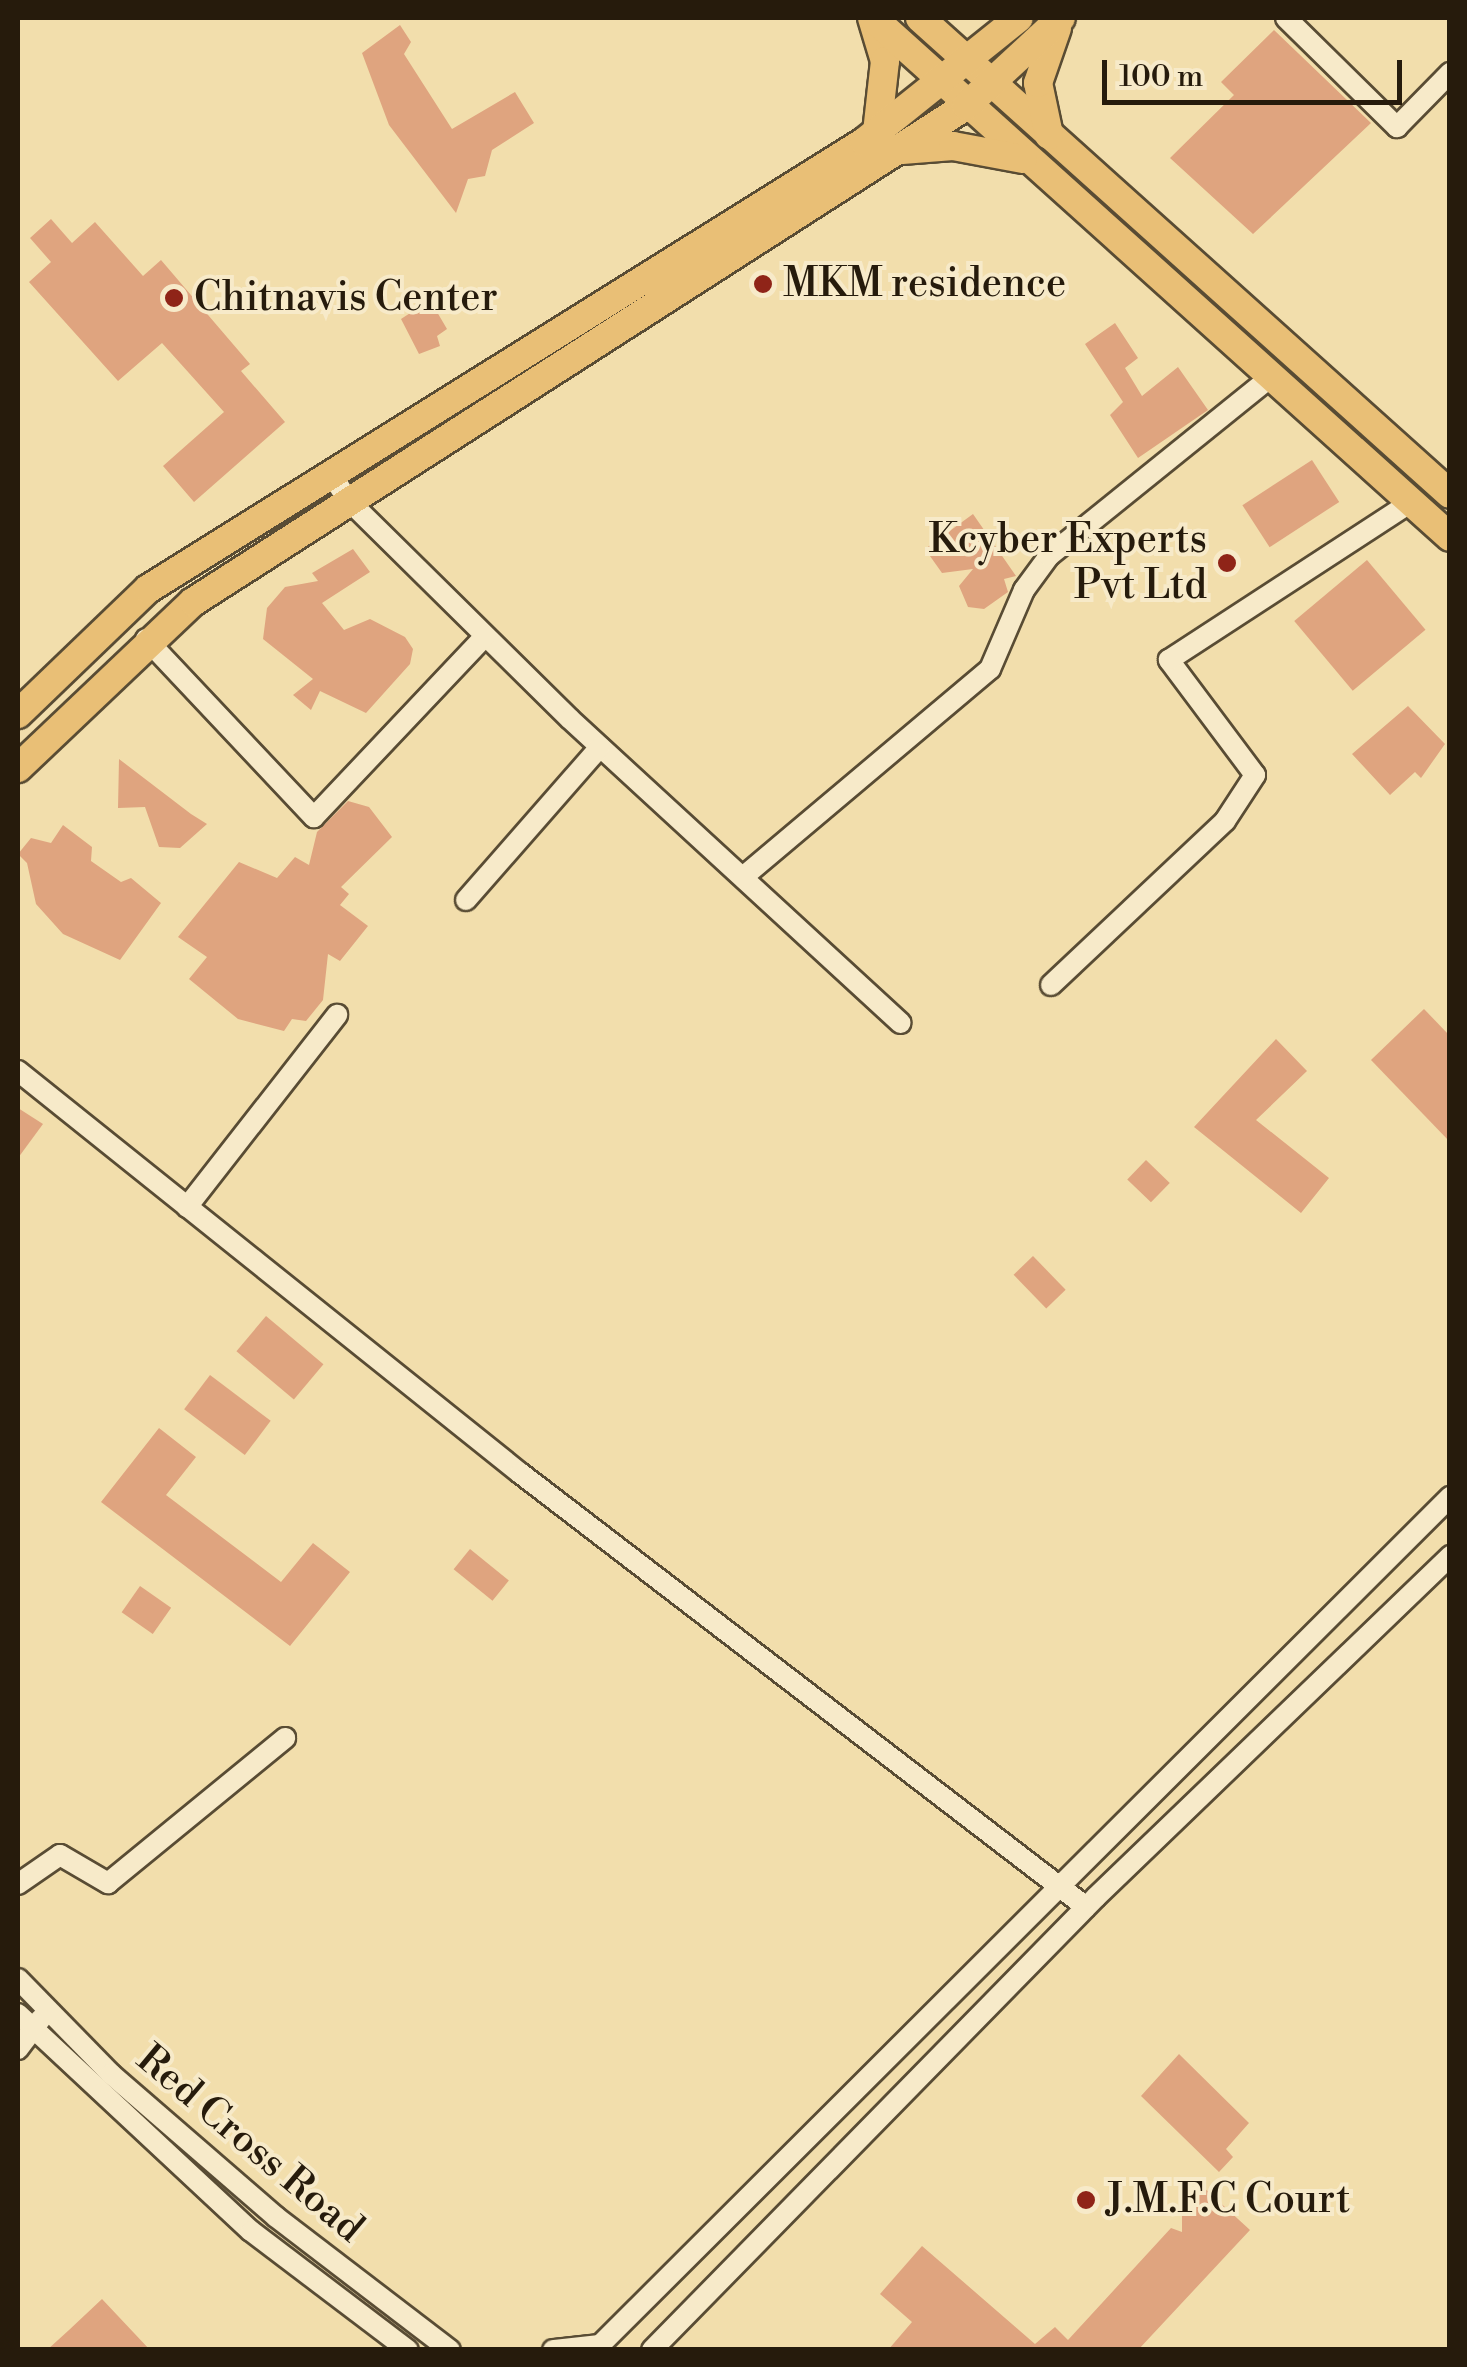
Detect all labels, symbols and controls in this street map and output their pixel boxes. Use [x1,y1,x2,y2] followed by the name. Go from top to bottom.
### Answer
[1107,40,1407,102] scale bar
[1119,58,1203,96] text: 100 m
[783,260,1066,308] place label: MKM residence
[752,273,774,295] marker: MKM residence
[194,274,498,322] place label: Chitnavis Center
[163,287,185,309] marker: Chitnavis Center
[928,516,1207,610] place label: Kcyber Experts Pvt Ltd
[1216,552,1238,574] marker: Kcyber Experts Pvt Ltd
[127,2035,373,2253] street label: Red Cross Road
[1106,2176,1350,2224] place label: J.M.F.C Court
[1075,2189,1097,2211] marker: J.M.F.C Court

